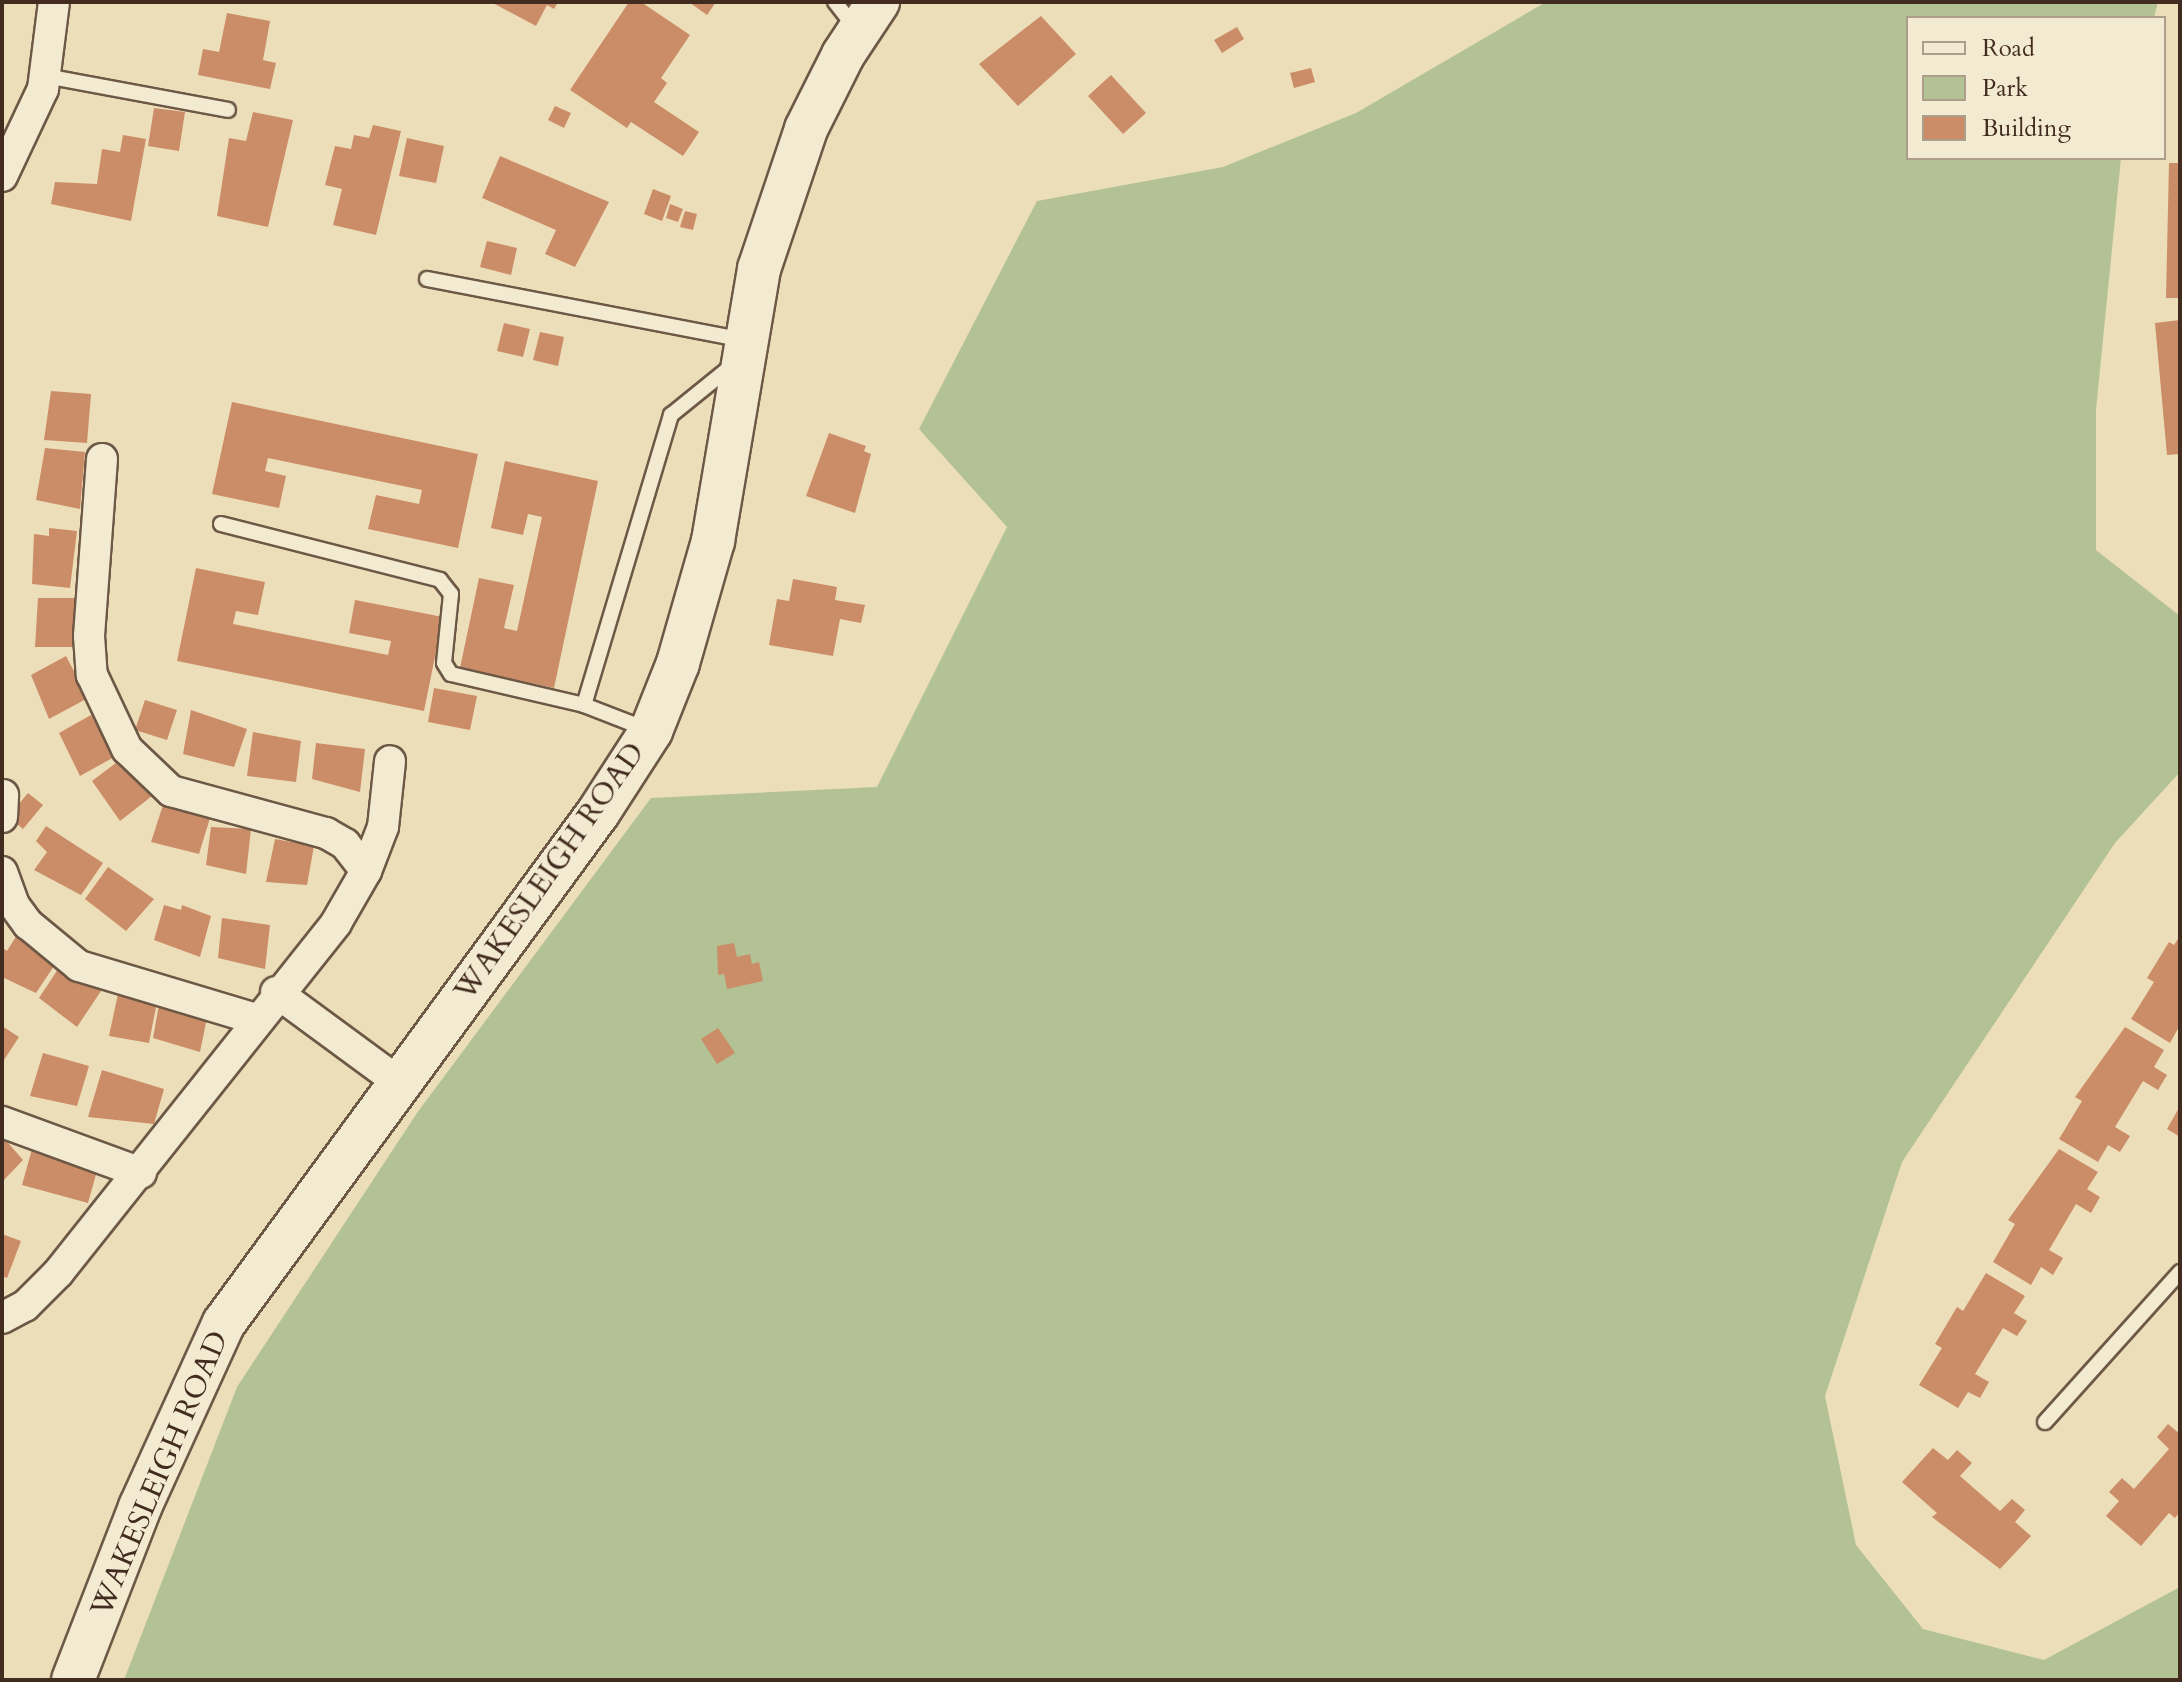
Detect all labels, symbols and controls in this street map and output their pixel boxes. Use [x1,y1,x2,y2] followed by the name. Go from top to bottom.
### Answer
[1906,16,2166,160] legend
[1982,32,2035,65] text: Road
[1982,72,2028,105] text: Park
[1982,112,2071,145] text: Building
[447,736,653,1008] street label: WAKESLEIGH ROAD
[84,1326,236,1622] street label: WAKESLEIGH ROAD

